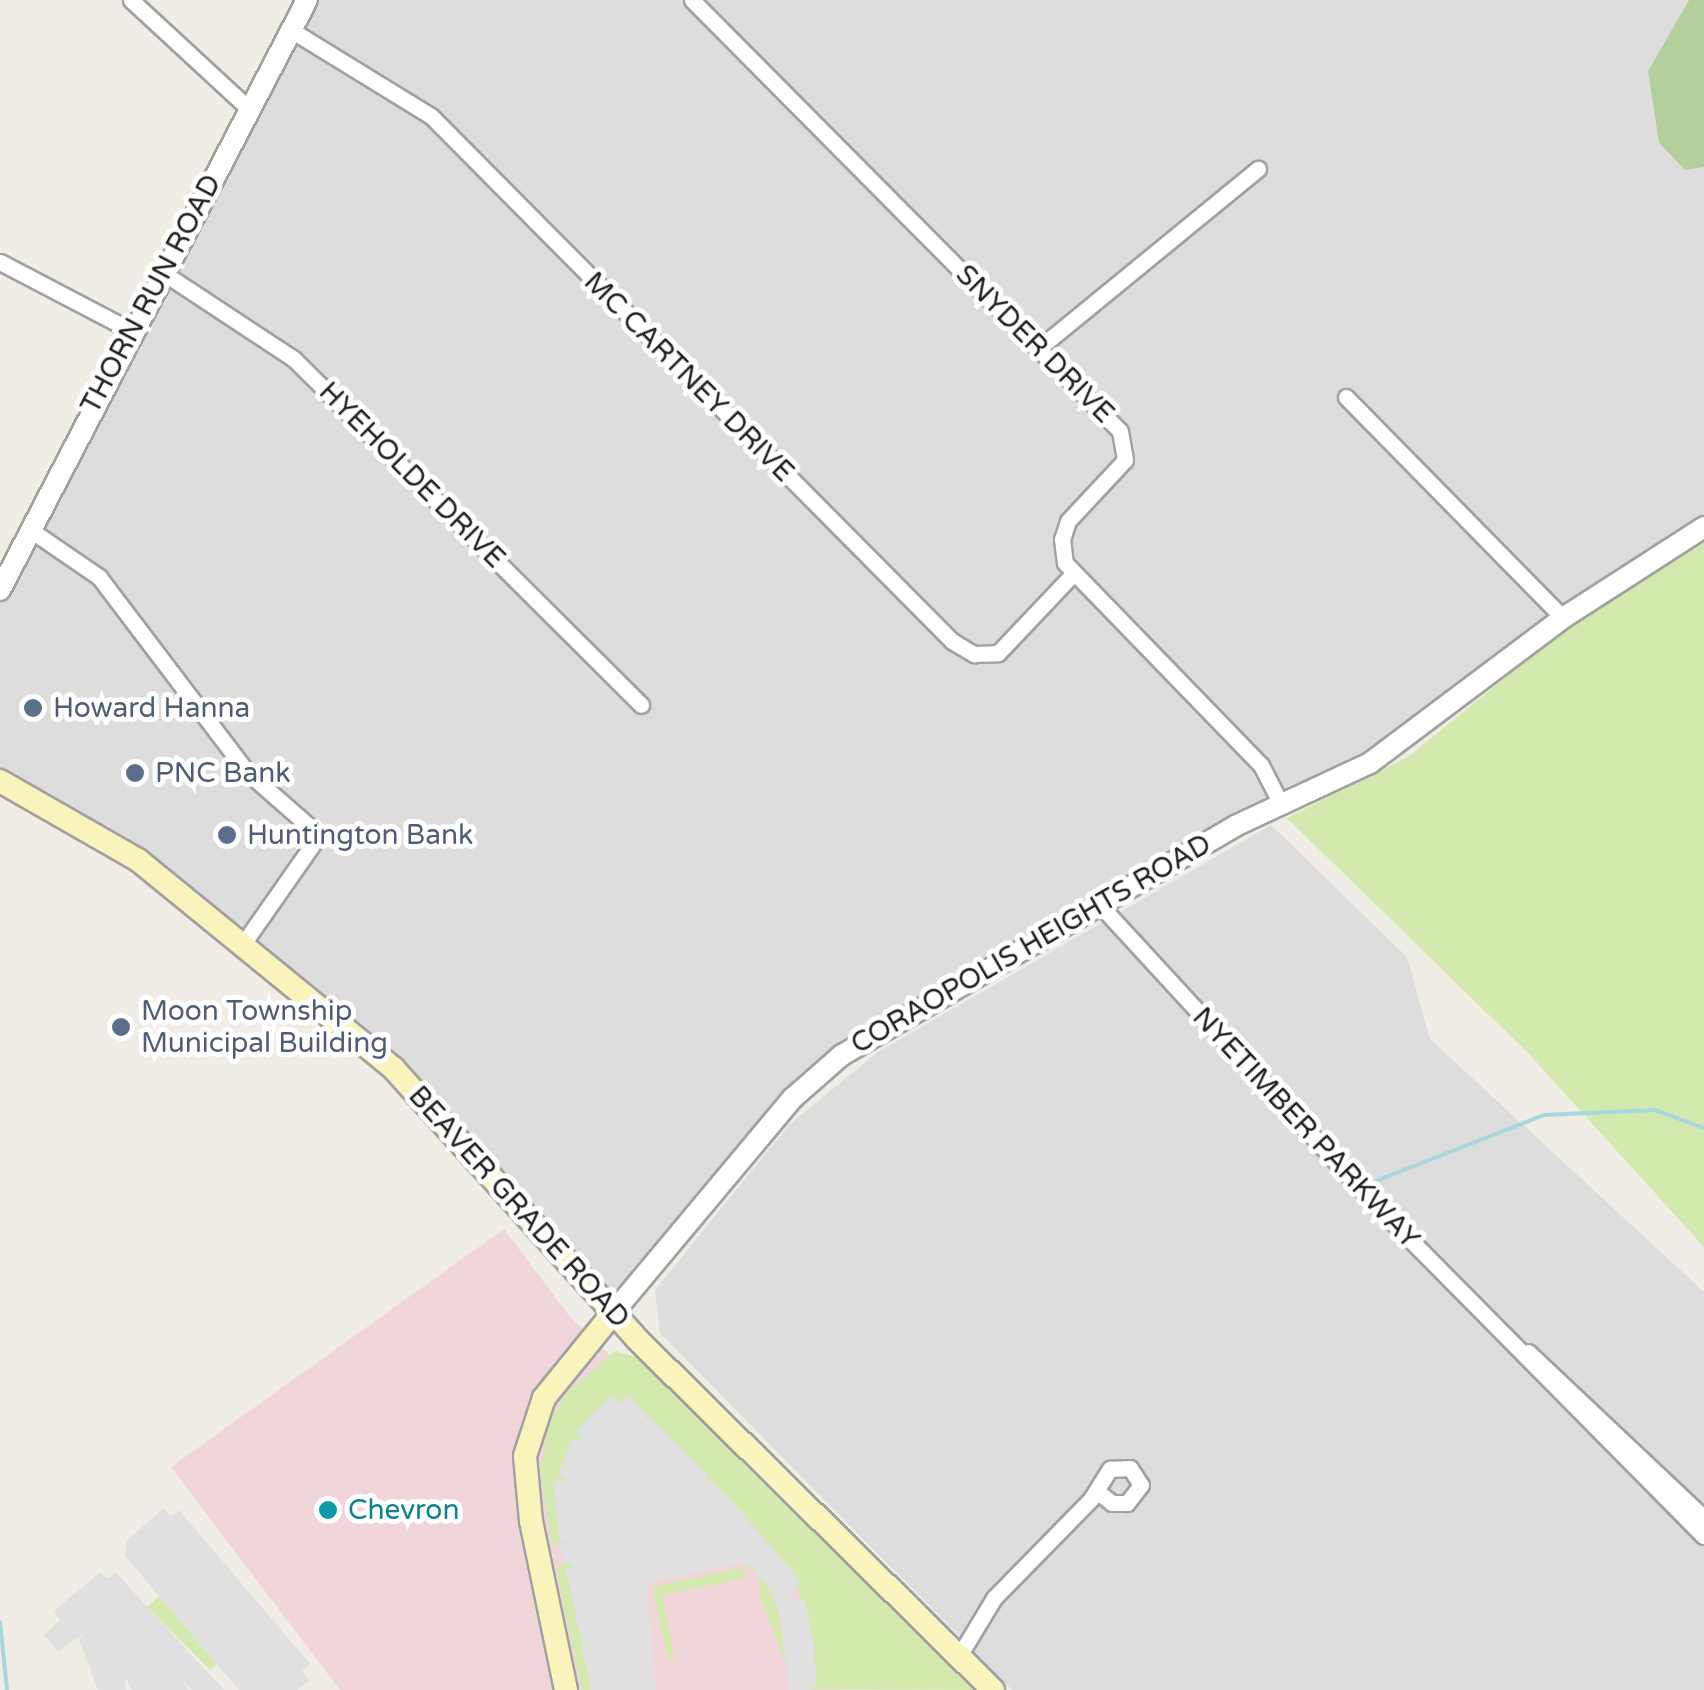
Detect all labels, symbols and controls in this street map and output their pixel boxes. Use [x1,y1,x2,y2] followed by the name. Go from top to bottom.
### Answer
[74,169,228,419] street label: THORN RUN ROAD
[949,258,1121,430] street label: SNYDER DRIVE
[577,265,801,489] street label: MC CARTNEY DRIVE
[312,375,512,575] street label: HYEHOLDE DRIVE
[53,691,250,725] place label: Howard Hanna
[22,697,44,719] marker: Howard Hanna
[155,756,290,790] place label: PNC Bank
[124,762,146,784] marker: PNC Bank
[247,818,473,852] place label: Huntington Bank
[216,824,238,846] marker: Huntington Bank
[845,827,1217,1061] street label: CORAOPOLIS HEIGHTS ROAD
[141,994,388,1060] place label: Moon Township Municipal Building
[1185,1000,1427,1256] street label: NYETIMBER PARKWAY
[110,1016,132,1038] marker: Moon Township Municipal Building
[402,1079,636,1335] street label: BEAVER GRADE ROAD
[348,1493,459,1527] place label: Chevron
[317,1499,339,1521] marker: Chevron

